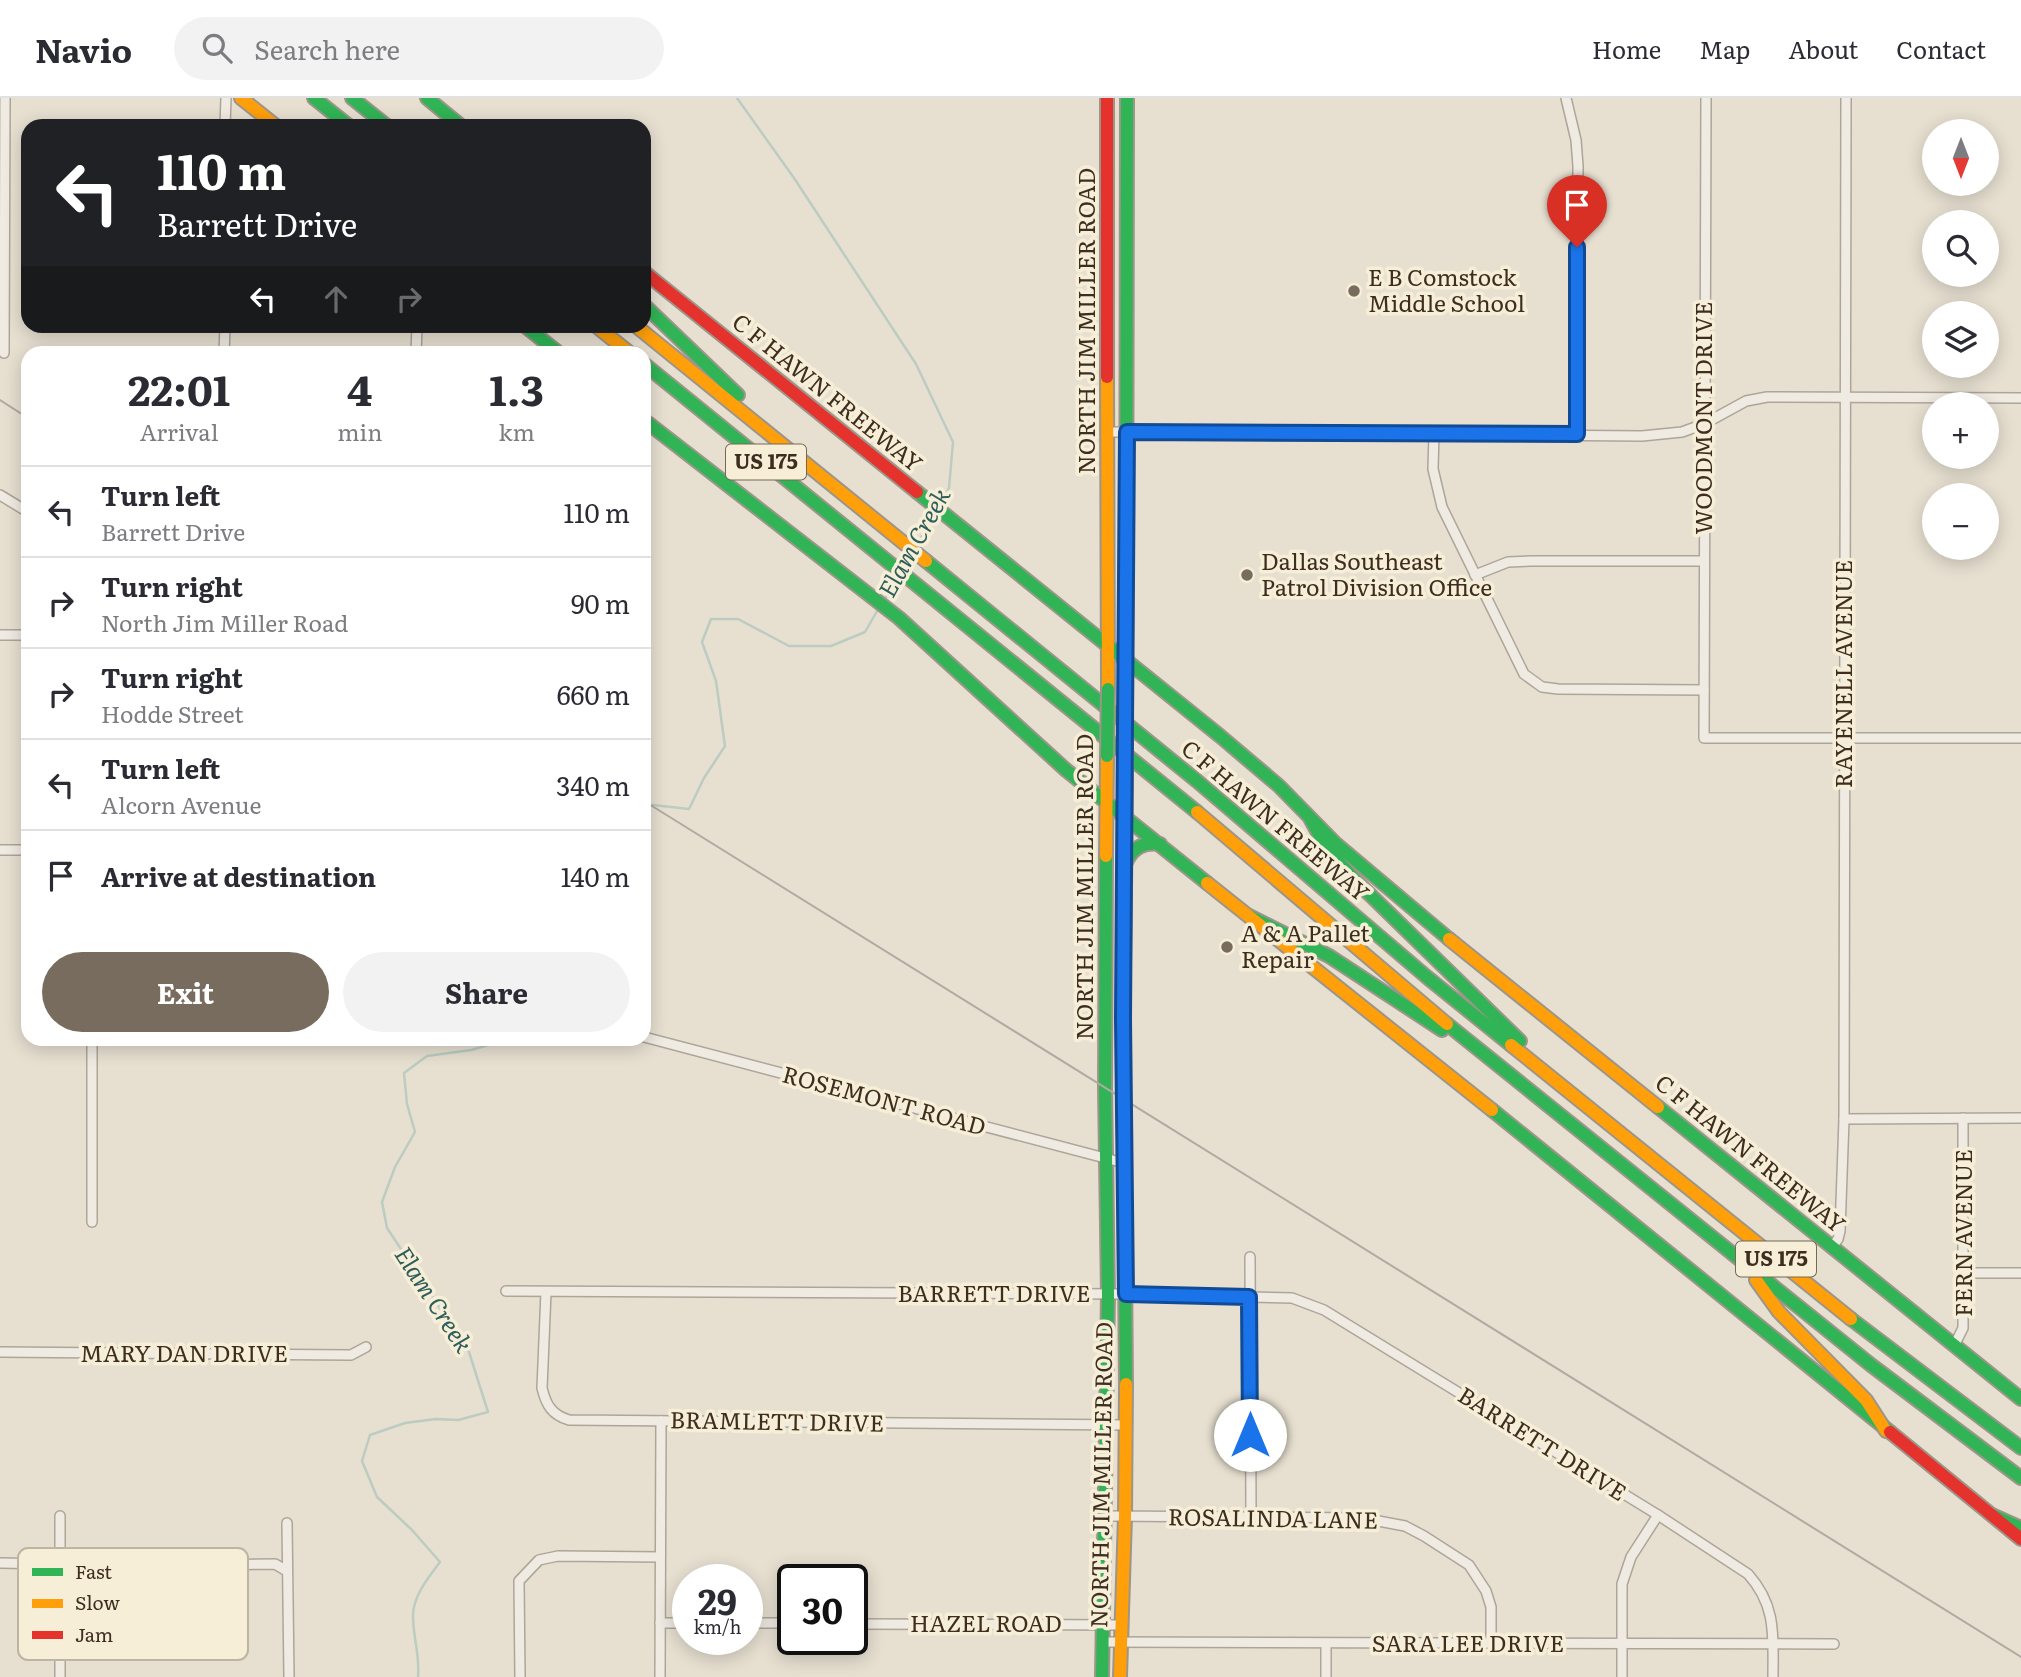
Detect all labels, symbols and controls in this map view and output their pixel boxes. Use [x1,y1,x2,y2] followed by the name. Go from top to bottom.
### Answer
[174,17,664,80] search box
[35,24,132,73] text: Navio
[198,29,236,67] icon: search
[254,29,400,68] text: Search here
[1592,31,1661,66] text: Home
[1699,31,1750,66] text: Map
[1788,31,1858,66] text: About
[1896,31,1986,66] text: Contact
[1922,119,1998,196] north arrow
[1922,119,1999,560] map controls
[157,132,286,205] text: 110 m
[42,147,133,238] icon: left
[1068,168,1102,474] street label: NORTH JIM MILLER ROAD
[1547,175,1607,247] pin
[1558,186,1596,224] icon: arrive
[157,199,357,247] text: Barrett Drive
[1922,210,1999,287] button: search
[1368,259,1525,319] place label: E B Comstock Middle School
[244,280,282,318] icon: left
[317,280,355,318] icon: ahead
[390,280,428,318] icon: right
[1346,283,1362,299] marker: E B Comstock Middle School
[1922,301,1999,378] button: layers
[1685,302,1719,534] street label: WOODMONT DRIVE
[726,304,931,479] street label: C F HAWN FREEWAY
[128,357,230,419] text: 22:01
[347,357,372,419] text: 4
[489,357,544,419] text: 1.3
[1922,392,1999,469] button: +
[140,414,218,448] text: Arrival
[337,414,382,448] text: min
[499,414,535,448] text: km
[726,444,806,480] road number: US 175
[101,475,220,514] text: Turn left
[868,480,958,603] water label: Elam Creek
[1922,483,1999,560] button: −
[563,492,630,531] text: 110 m
[42,493,80,531] icon: left
[101,514,245,548] text: Barrett Drive
[1261,543,1492,603] place label: Dallas Southeast Patrol Division Office
[1825,560,1859,788] street label: RAYENELL AVENUE
[101,566,243,605] text: Turn right
[1239,567,1255,583] marker: Dallas Southeast Patrol Division Office
[571,583,630,622] text: 90 m
[42,584,80,622] icon: right
[101,605,348,639] text: North Jim Miller Road
[101,657,243,696] text: Turn right
[557,674,630,713] text: 660 m
[42,675,80,713] icon: right
[101,696,244,730] text: Hodde Street
[1175,731,1378,908] street label: C F HAWN FREEWAY
[1066,734,1100,1040] street label: NORTH JIM MILLER ROAD
[101,748,220,787] text: Turn left
[556,765,630,804] text: 340 m
[42,766,80,804] icon: left
[101,787,261,821] text: Alcorn Avenue
[101,856,376,895] text: Arrive at destination
[561,856,630,895] text: 140 m
[42,857,80,895] icon: arrive
[1241,915,1370,975] place label: A & A Pallet Repair
[1219,939,1235,955] marker: A & A Pallet Repair
[42,952,329,1032] button: Exit
[343,952,630,1032] button: Share
[779,1056,990,1143] street label: ROSEMONT ROAD
[1649,1065,1854,1240] street label: C F HAWN FREEWAY
[1945,1149,1979,1317] street label: FERN AVENUE
[388,1239,483,1359] water label: Elam Creek
[1736,1242,1816,1276] road number: US 175
[898,1275,1090,1309] street label: BARRETT DRIVE
[1080,1321,1120,1628] street label: NORTH JIM MILLER ROAD
[80,1335,288,1369] street label: MARY DAN DRIVE
[1452,1377,1634,1508] street label: BARRETT DRIVE
[1213,1398,1287,1472] position arrow
[670,1401,884,1439] street label: BRAMLETT DRIVE
[1168,1498,1378,1536] street label: ROSALINDA LANE
[18,1548,248,1660] legend
[75,1557,112,1585] text: Fast
[777,1564,868,1655] speed limit sign: 30
[698,1574,737,1626] text: 29
[75,1588,120,1616] text: Slow
[910,1605,1062,1639] street label: HAZEL ROAD
[694,1613,741,1640] text: km/h
[75,1620,113,1648] text: Jam
[1372,1625,1564,1659] street label: SARA LEE DRIVE

